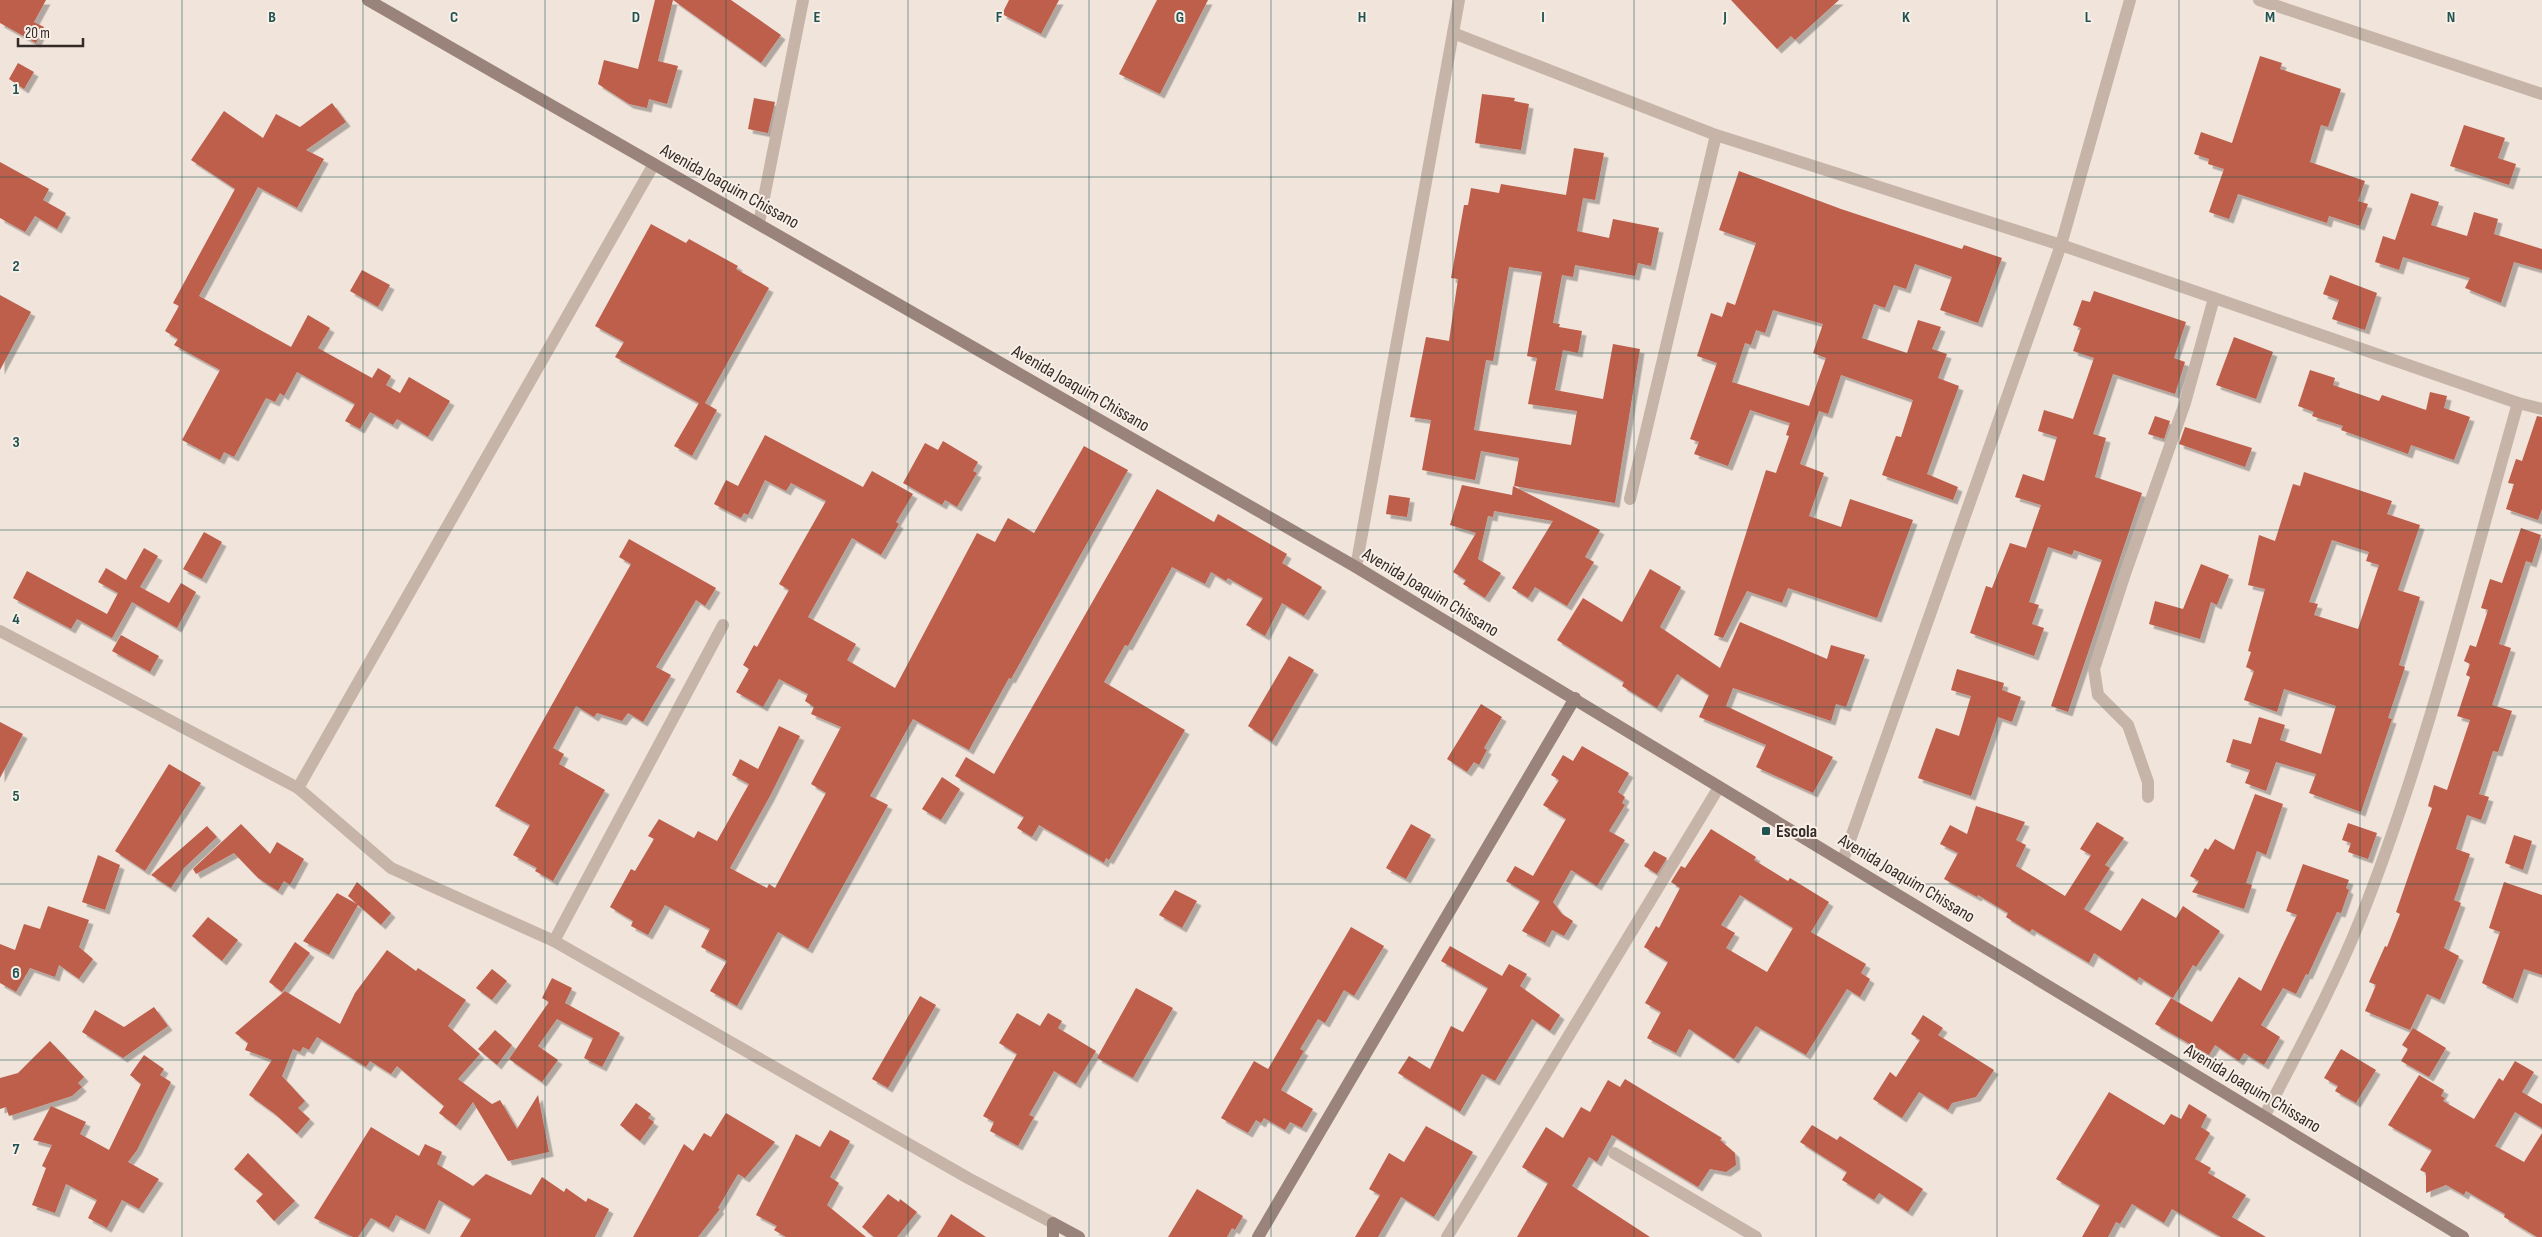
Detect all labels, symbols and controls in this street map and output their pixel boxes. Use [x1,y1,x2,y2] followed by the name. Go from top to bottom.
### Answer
[268,8,276,27] text: B
[450,8,458,27] text: C
[632,8,640,27] text: D
[814,8,821,27] text: E
[996,8,1003,27] text: F
[1176,8,1184,27] text: G
[1358,8,1366,27] text: H
[1541,8,1545,27] text: I
[1722,8,1727,27] text: J
[1902,8,1910,27] text: K
[2085,8,2092,27] text: L
[2265,8,2275,27] text: M
[2447,8,2455,27] text: N
[18,15,82,47] scale bar
[25,24,50,43] text: 20 m
[13,80,20,99] text: 1
[656,139,803,233] street label: Avenida Joaquim Chissano
[12,257,20,276] text: 2
[1007,340,1153,436] street label: Avenida Joaquim Chissano
[12,433,20,452] text: 3
[1358,543,1503,641] street label: Avenida Joaquim Chissano
[12,610,20,629] text: 4
[12,787,20,806] text: 5
[1776,821,1817,842] place label: Escola
[1760,825,1772,837] marker: Escola
[1834,829,1979,927] street label: Avenida Joaquim Chissano
[12,964,20,983] text: 6
[2180,1039,2325,1137] street label: Avenida Joaquim Chissano
[13,1140,20,1159] text: 7

